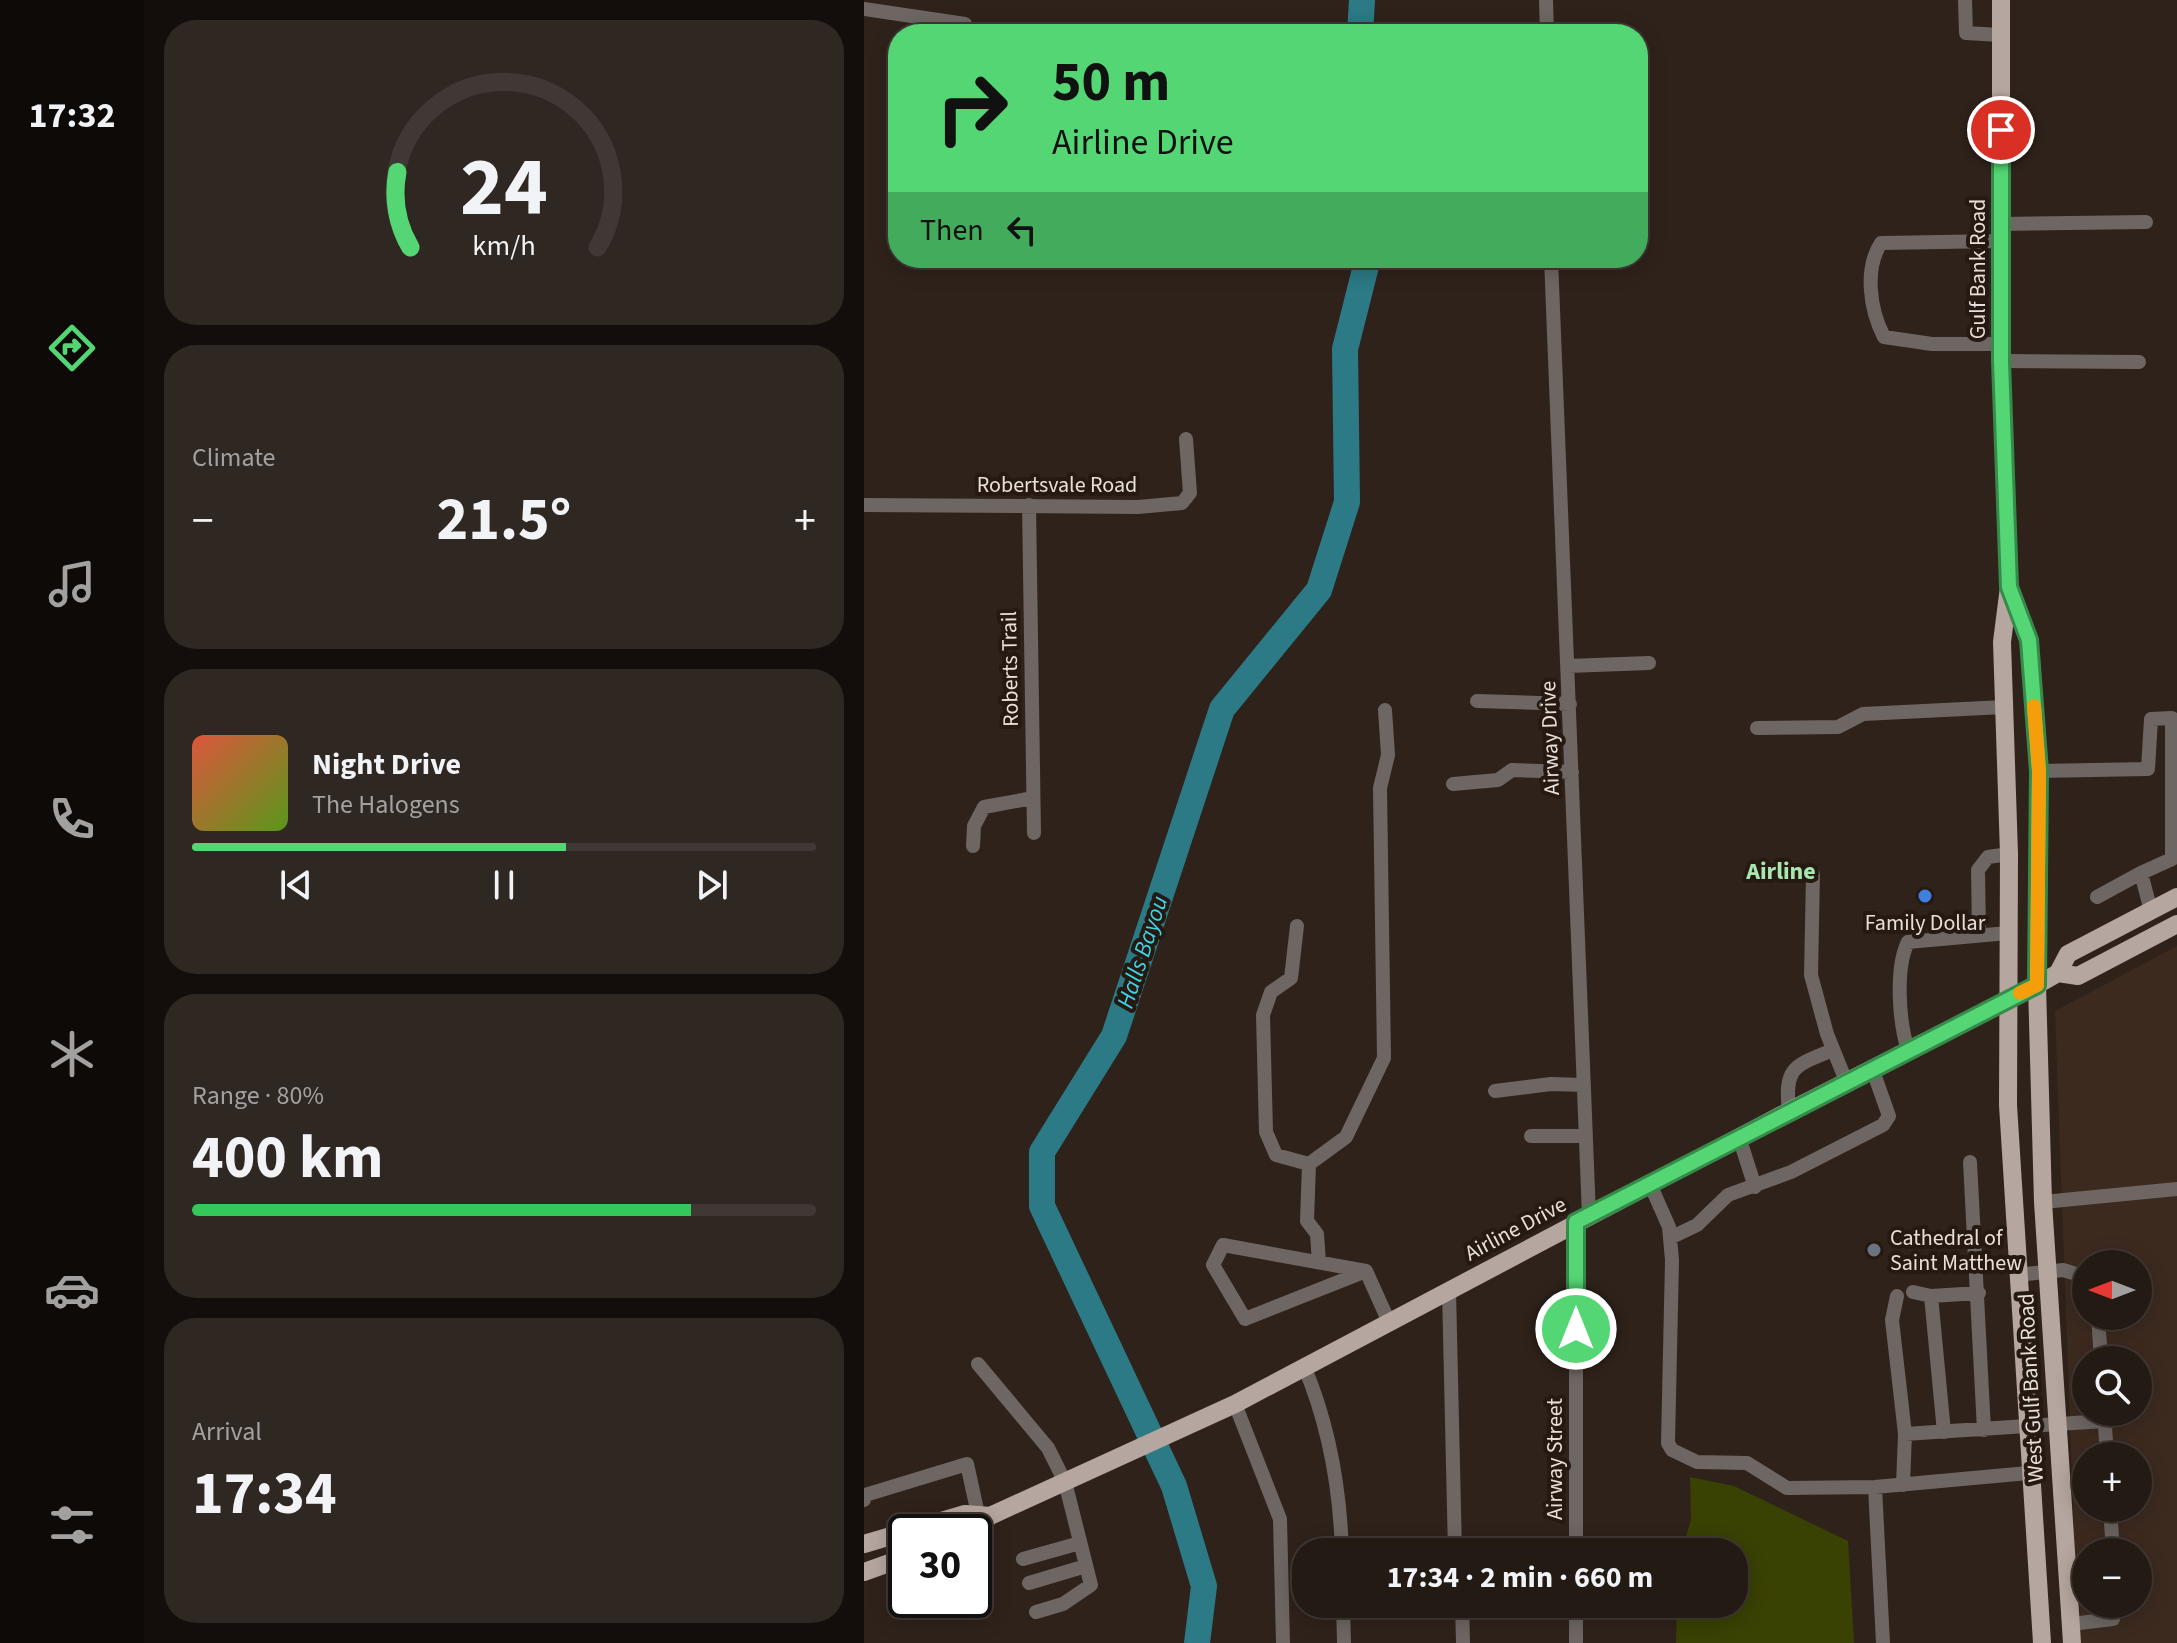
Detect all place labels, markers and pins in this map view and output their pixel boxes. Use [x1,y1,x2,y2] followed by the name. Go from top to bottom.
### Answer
[1967,96,2035,164] pin
[1916,887,1934,905] marker: Family Dollar
[1865,907,1986,939] place label: Family Dollar
[1890,1222,2022,1279] place label: Cathedral of Saint Matthew
[1865,1241,1883,1259] marker: Cathedral of Saint Matthew

